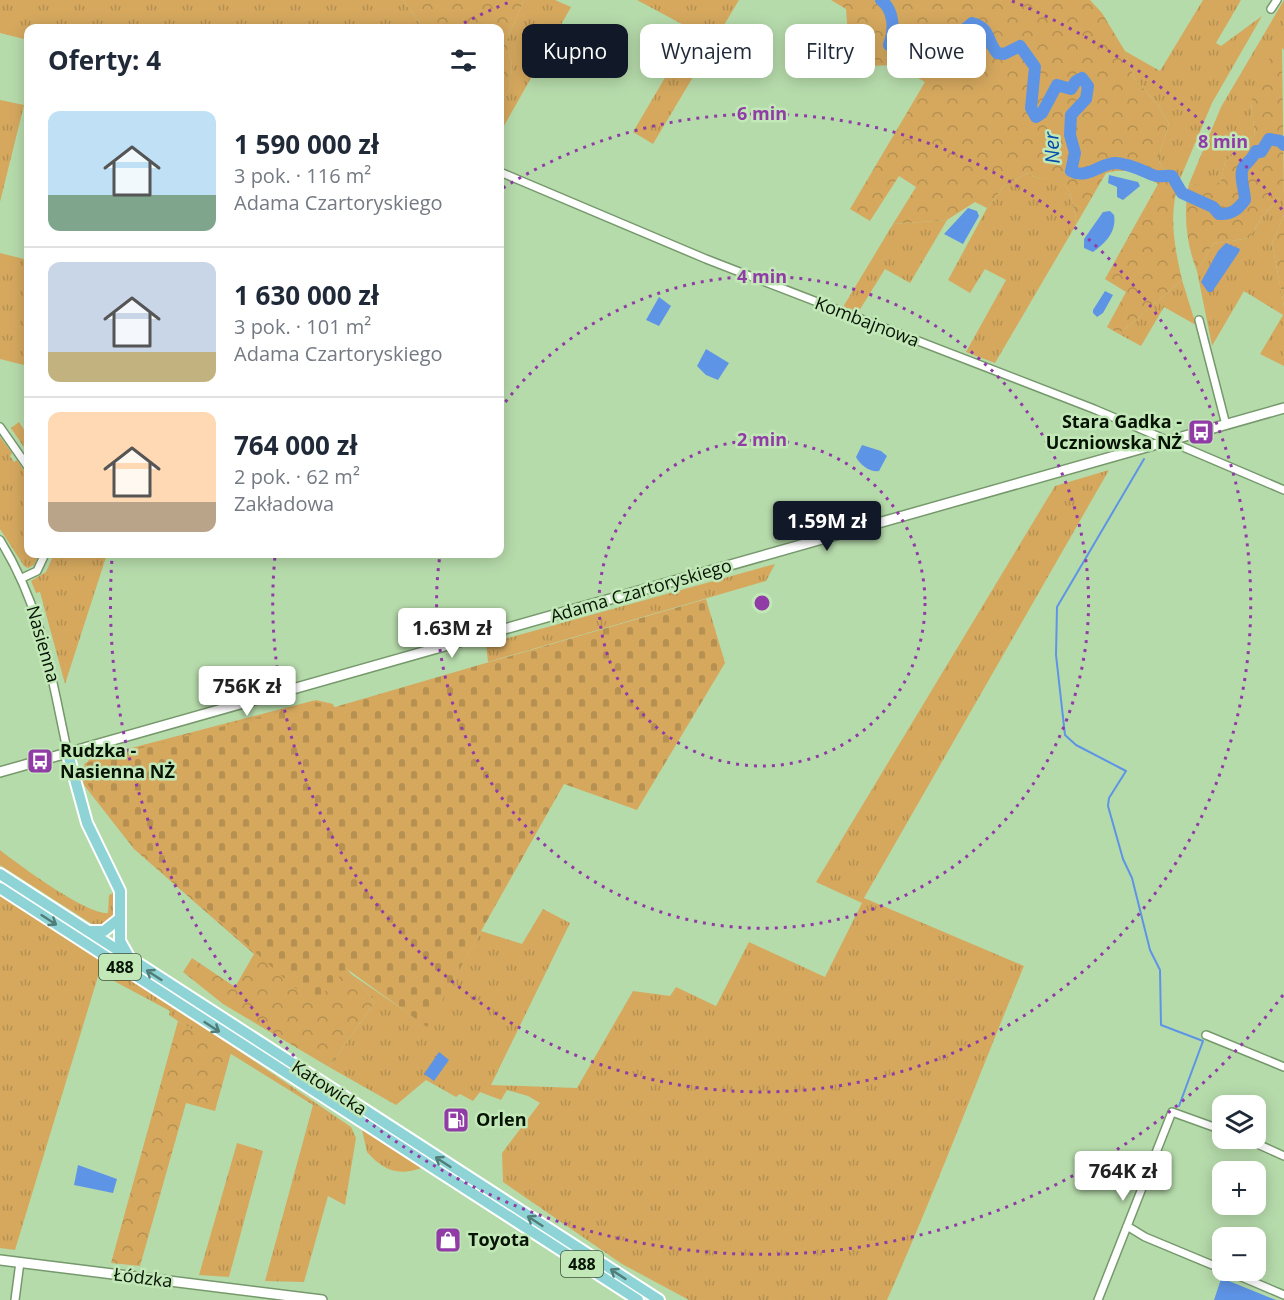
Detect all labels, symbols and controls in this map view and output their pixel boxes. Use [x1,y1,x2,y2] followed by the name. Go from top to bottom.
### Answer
[522,24,628,78] chip: Kupno
[640,24,773,78] chip: Wynajem
[785,24,875,78] chip: Filtry
[887,24,986,78] chip: Nowe
[48,42,161,78] text: Oferty: 4
[447,44,480,77] icon: filters
[737,101,787,125] text: 6 min
[234,126,379,162] text: 1 590 000 zł
[1198,129,1248,153] text: 8 min
[1037,130,1066,165] water label: Ner
[96,135,168,207] icon: home
[234,162,371,189] text: 3 pok. · 116 m²
[234,189,443,216] text: Adama Czartoryskiego
[737,264,787,288] text: 4 min
[234,277,379,313] text: 1 630 000 zł
[96,286,168,358] icon: home
[812,290,923,352] street label: Kombajnowa
[234,313,371,340] text: 3 pok. · 101 m²
[234,340,443,367] text: Adama Czartoryskiego
[1046,409,1182,454] place label: Stara Gadka - Uczniowska NŻ
[1186,417,1216,447] bus stop icon: Stara Gadka - Uczniowska NŻ
[234,427,357,463] text: 764 000 zł
[737,427,787,451] text: 2 min
[96,436,168,508] icon: home
[234,463,360,490] text: 2 pok. · 62 m²
[234,490,334,517] text: Zakładowa
[765,501,889,552] pin: 1.59M zł
[787,507,867,534] text: 1.59M zł
[547,553,734,627] street label: Adama Czartoryskiego
[752,593,772,613] centre of rings
[22,603,66,685] street label: Nasienna
[390,608,514,659] pin: 1.63M zł
[412,614,492,641] text: 1.63M zł
[192,666,302,717] pin: 756K zł
[213,672,281,699] text: 756K zł
[60,738,175,783] place label: Rudzka - Nasienna NŻ
[25,746,55,776] bus stop icon: Rudzka - Nasienna NŻ
[40,915,57,927] one-way arrow
[99,954,141,980] road number: 488
[145,968,162,981] one-way arrow
[203,1021,220,1033] one-way arrow
[287,1054,372,1120] street label: Katowicka
[1212,1095,1266,1281] map controls
[1212,1095,1266,1149] button: layers
[441,1105,471,1135] fuel station icon: Orlen
[476,1107,526,1131] place label: Orlen
[1068,1151,1178,1202] pin: 764K zł
[436,1156,452,1168] one-way arrow
[1089,1157,1157,1184] text: 764K zł
[1212,1161,1266,1215] button: +
[528,1215,544,1227] one-way arrow
[433,1225,463,1255] shop icon: Toyota
[468,1227,530,1251] place label: Toyota
[1212,1227,1266,1281] button: −
[561,1251,603,1277] road number: 488
[112,1261,174,1293] street label: Łódzka
[610,1268,627,1281] one-way arrow

